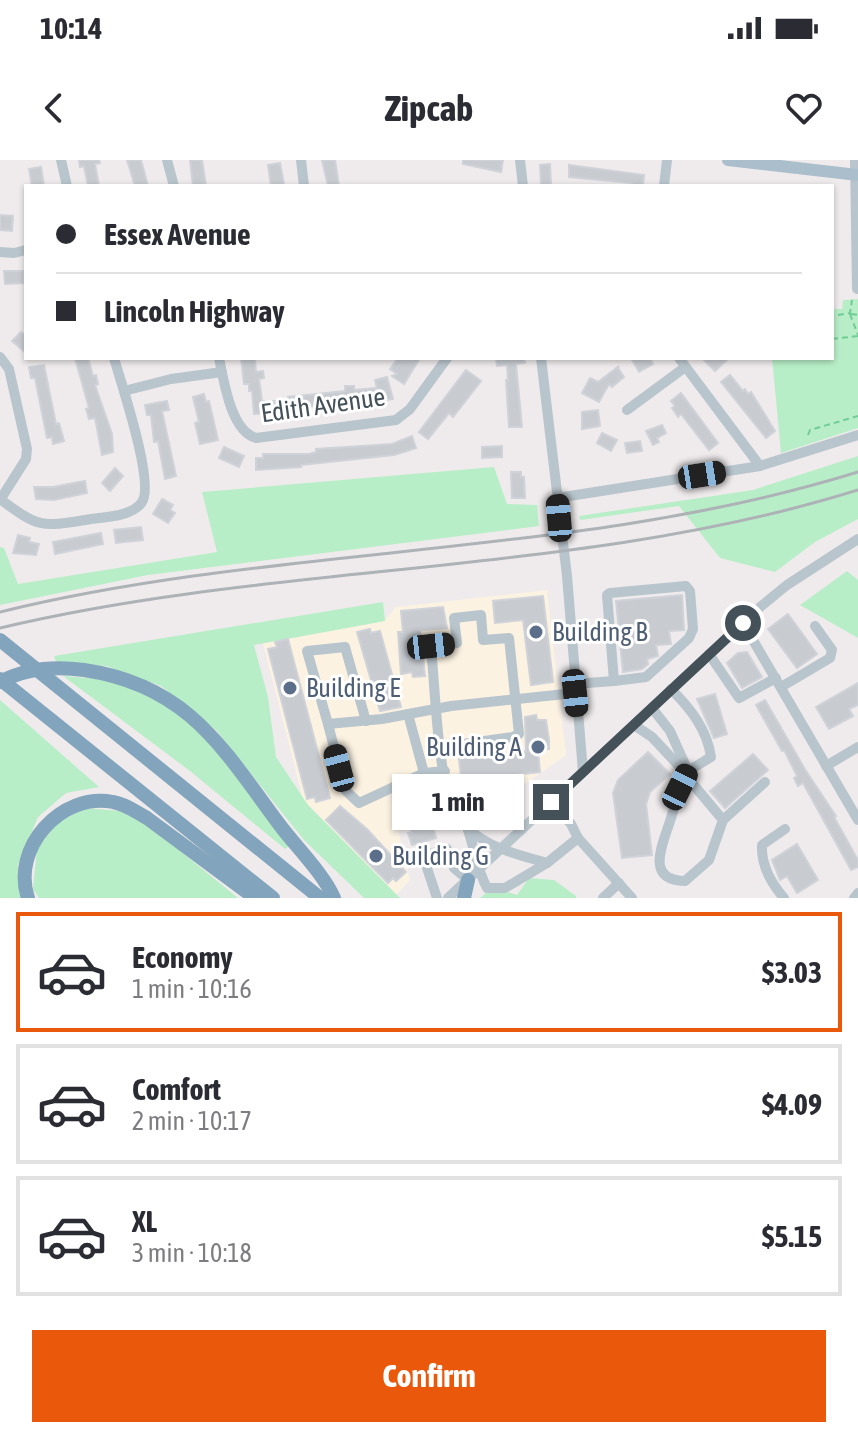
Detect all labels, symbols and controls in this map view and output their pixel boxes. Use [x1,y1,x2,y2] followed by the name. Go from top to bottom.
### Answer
[40,11,102,45] text: 10:14
[32,86,76,130] icon: back
[782,86,826,130] icon: heart
[385,87,473,129] text: Zipcab
[104,217,251,251] text: Essex Avenue
[104,294,285,328] text: Lincoln Highway
[259,381,387,429] street label: Edith Avenue
[676,459,728,491] car
[545,493,573,543] car
[725,605,761,641] route start
[552,617,648,647] place label: Building B
[527,623,545,641] marker: Building B
[406,632,456,660] car
[561,668,589,718] car
[306,673,400,703] place label: Building E
[281,679,299,697] marker: Building E
[426,732,522,762] place label: Building A
[529,738,547,756] marker: Building A
[321,742,357,794] car
[659,760,701,814] car
[391,774,523,830] callout: 1 min
[533,784,569,820] route end
[431,787,485,817] text: 1 min
[392,841,489,871] place label: Building G
[367,847,385,865] marker: Building G
[36,936,108,1008] icon: car
[132,940,233,974] text: Economy
[762,955,822,989] text: $3.03
[132,974,252,1004] text: 1 min · 10:16
[36,1068,108,1140] icon: car
[132,1072,221,1106] text: Comfort
[762,1087,822,1121] text: $4.09
[132,1106,252,1136] text: 2 min · 10:17
[36,1200,108,1272] icon: car
[132,1204,157,1238] text: XL
[762,1219,822,1253] text: $5.15
[132,1238,252,1268] text: 3 min · 10:18
[32,1330,826,1422] button: Confirm

